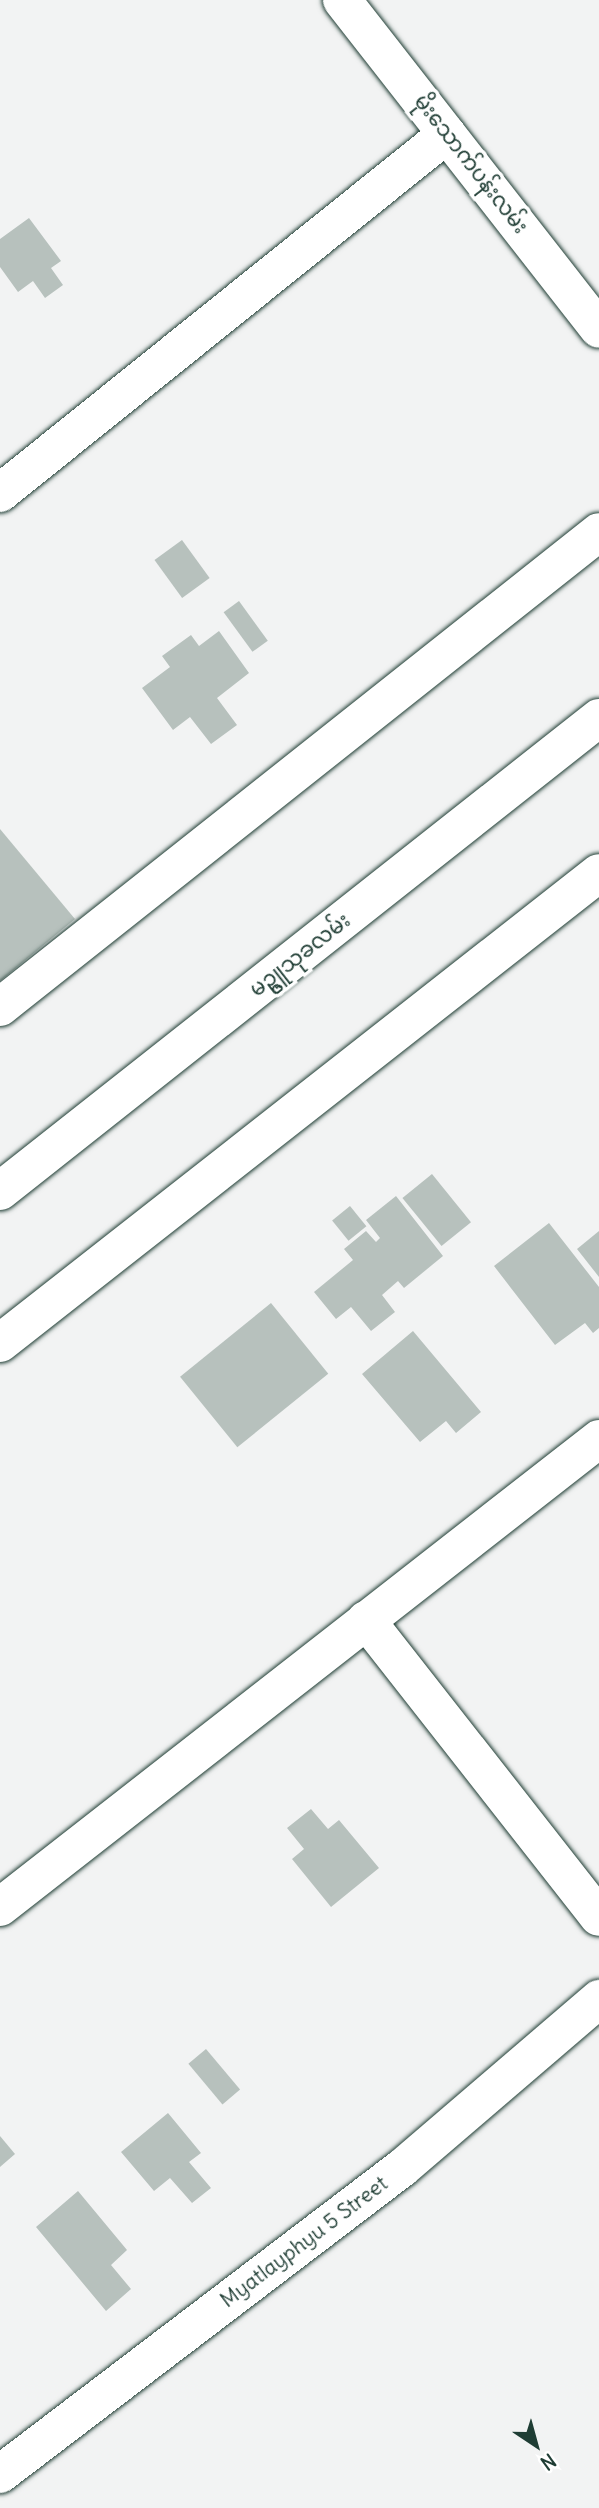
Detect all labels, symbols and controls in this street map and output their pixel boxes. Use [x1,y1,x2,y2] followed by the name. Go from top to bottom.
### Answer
[409,89,533,239] street label: မိုးသောက်ပန်းလမ်း
[245,908,355,1002] street label: မဥ္ဇူသုခလမ်း
[215,2171,393,2313] street label: Myatlayphyu 5 Street
[501,2410,571,2480] north arrow
[536,2448,561,2476] text: N

